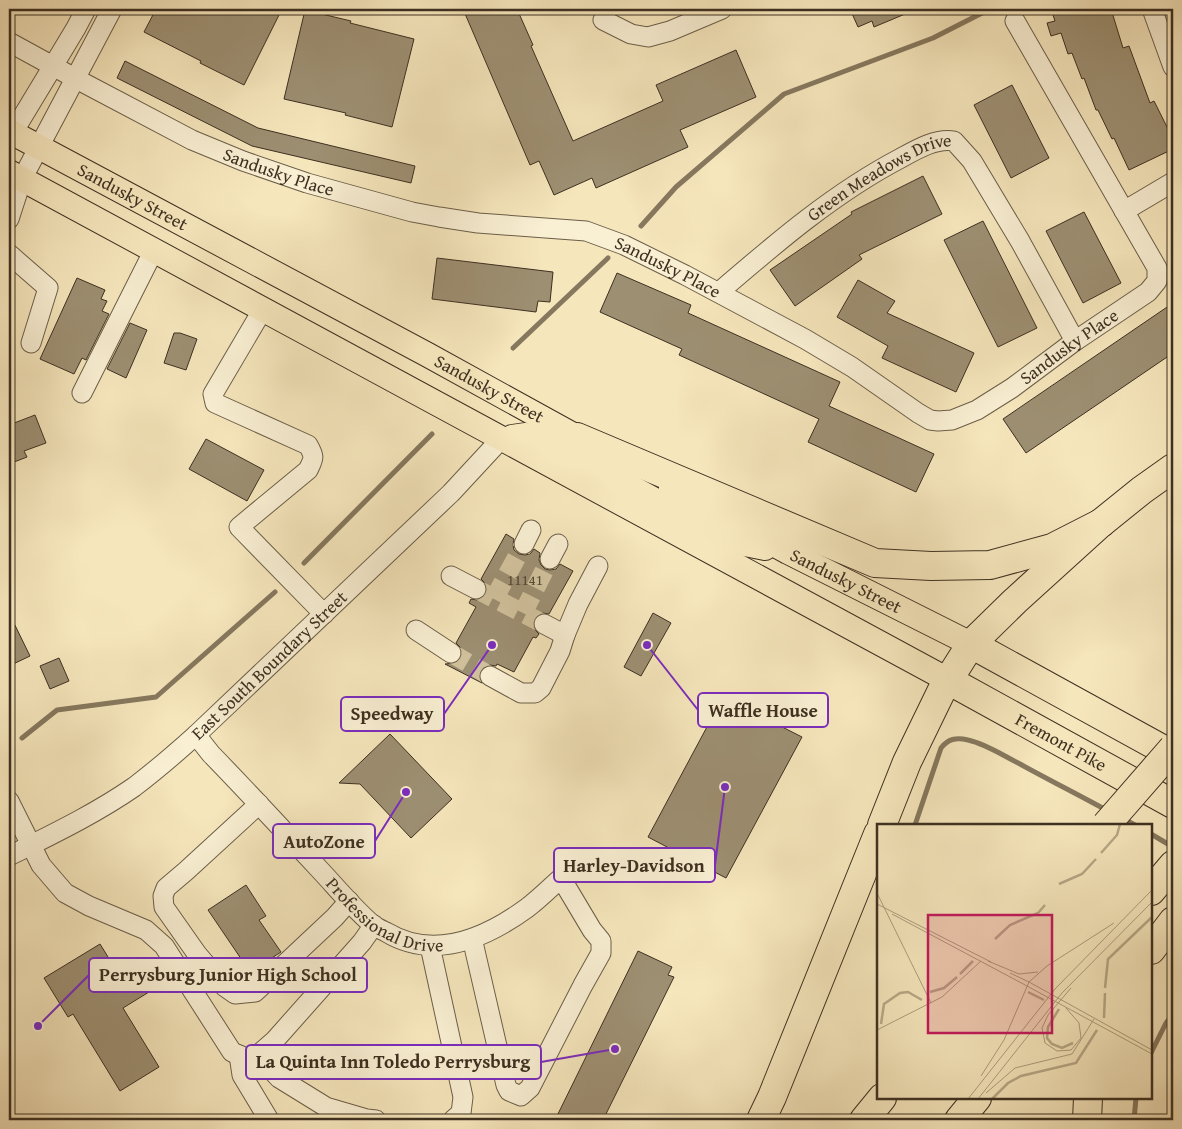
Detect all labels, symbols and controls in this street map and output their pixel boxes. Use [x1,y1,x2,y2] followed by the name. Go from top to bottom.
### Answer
[801,126,952,228] street label: Green Meadows Drive
[219,140,337,203] street label: Sandusky Place
[73,156,193,237] street label: Sandusky Street
[611,229,726,305] street label: Sandusky Place
[1014,302,1124,391] street label: Sandusky Place
[430,347,550,430] street label: Sandusky Street
[786,541,907,620] street label: Sandusky Street
[507,569,543,590] house number: 11141
[185,584,354,746] street label: East South Boundary Street
[698,693,828,727] callout: Waffle House
[708,696,818,724] text: Waffle House
[341,697,444,731] callout: Speedway
[350,699,434,727] text: Speedway
[1011,706,1112,778] street label: Fremont Pike
[273,824,375,858] callout: AutoZone
[877,824,1152,1099] inset map
[283,827,365,855] text: AutoZone
[554,848,715,882] callout: Harley-Davidson
[563,851,705,879] text: Harley-Davidson
[320,871,444,958] street label: Professional Drive
[89,958,367,992] callout: Perrysburg Junior High School
[99,960,357,988] text: Perrysburg Junior High School
[246,1045,541,1079] callout: La Quinta Inn Toledo Perrysburg
[256,1047,531,1075] text: La Quinta Inn Toledo Perrysburg

